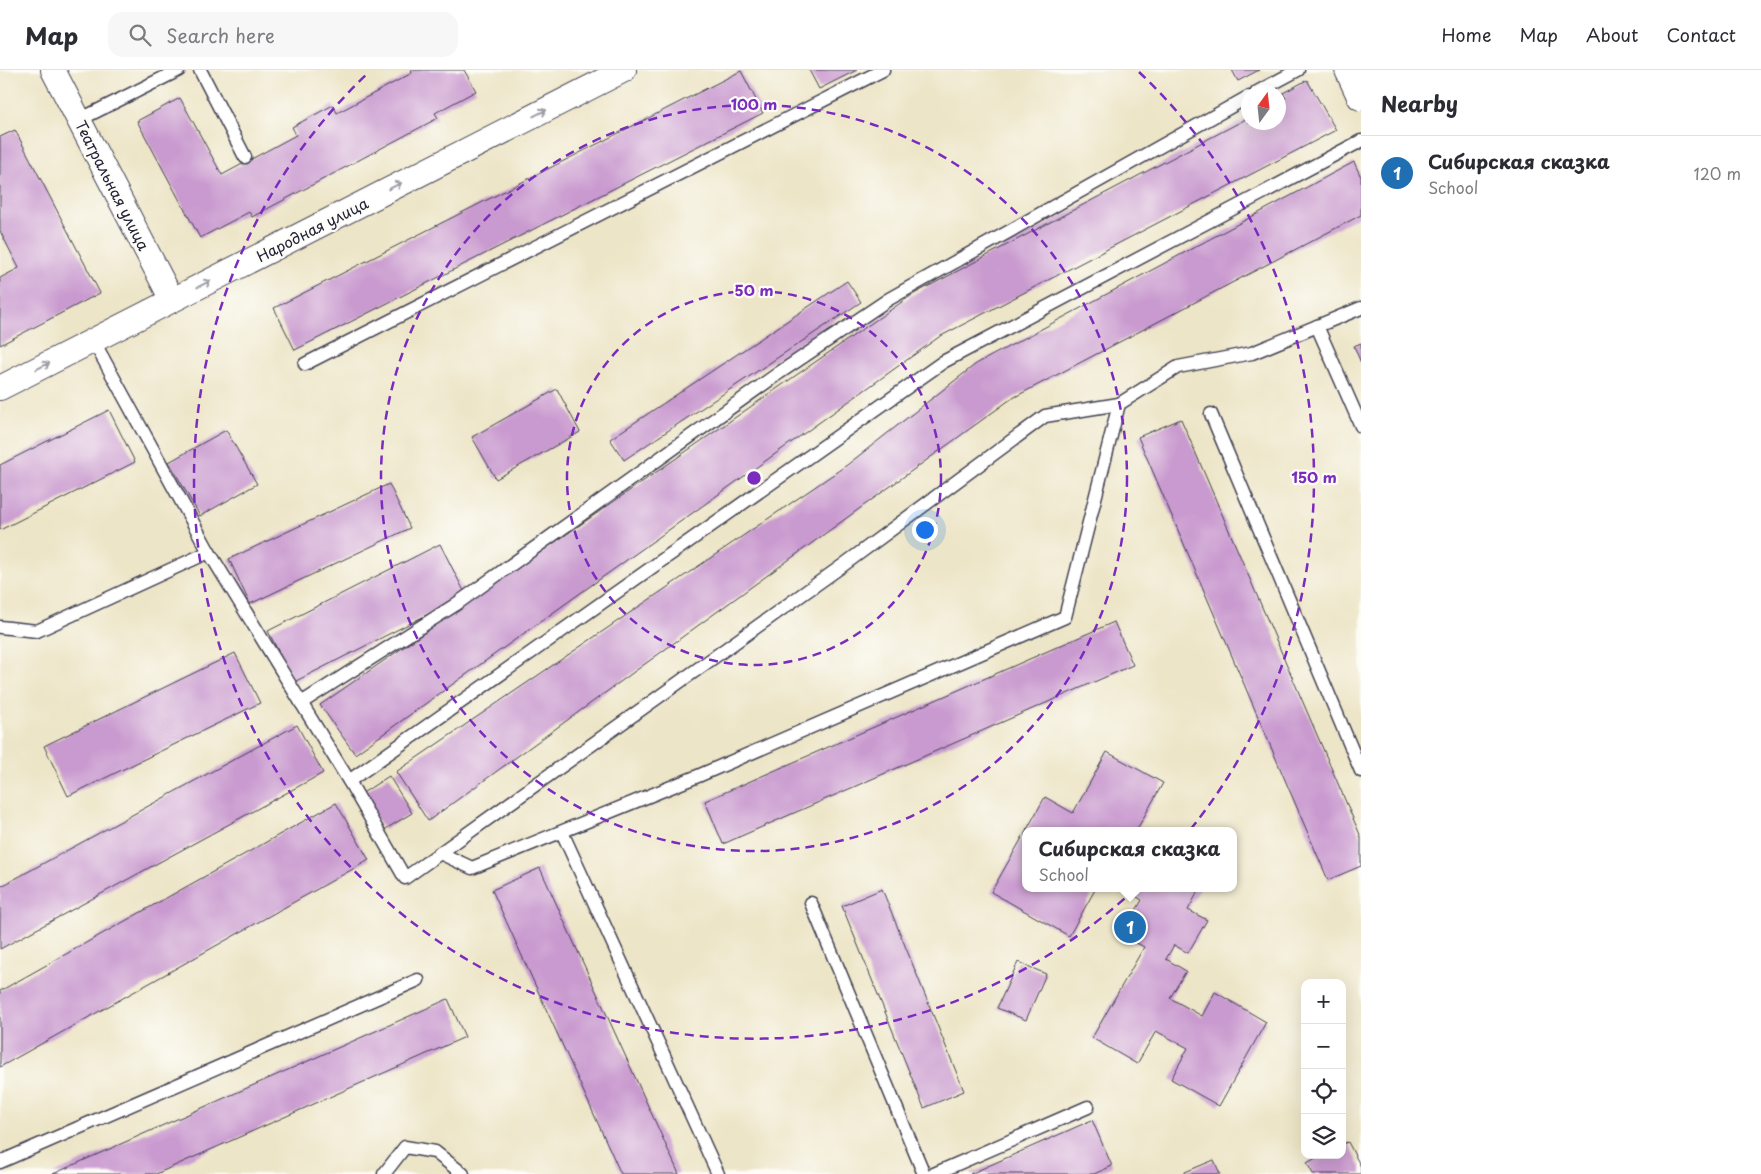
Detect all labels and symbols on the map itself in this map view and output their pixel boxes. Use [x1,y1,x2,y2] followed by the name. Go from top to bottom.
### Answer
[1241,85,1286,130] north arrow
[731,92,777,115] text: 100 m
[532,108,547,117] one-way arrow
[70,116,156,255] street label: Театральная улица
[388,181,403,191] one-way arrow
[252,191,372,267] street label: Народная улица
[735,278,773,301] text: 50 m
[196,279,211,288] one-way arrow
[36,361,51,371] one-way arrow
[1291,465,1337,488] text: 150 m
[745,469,763,487] centre of rings
[912,517,938,543] your location
[1114,908,1146,946] pin: 1

